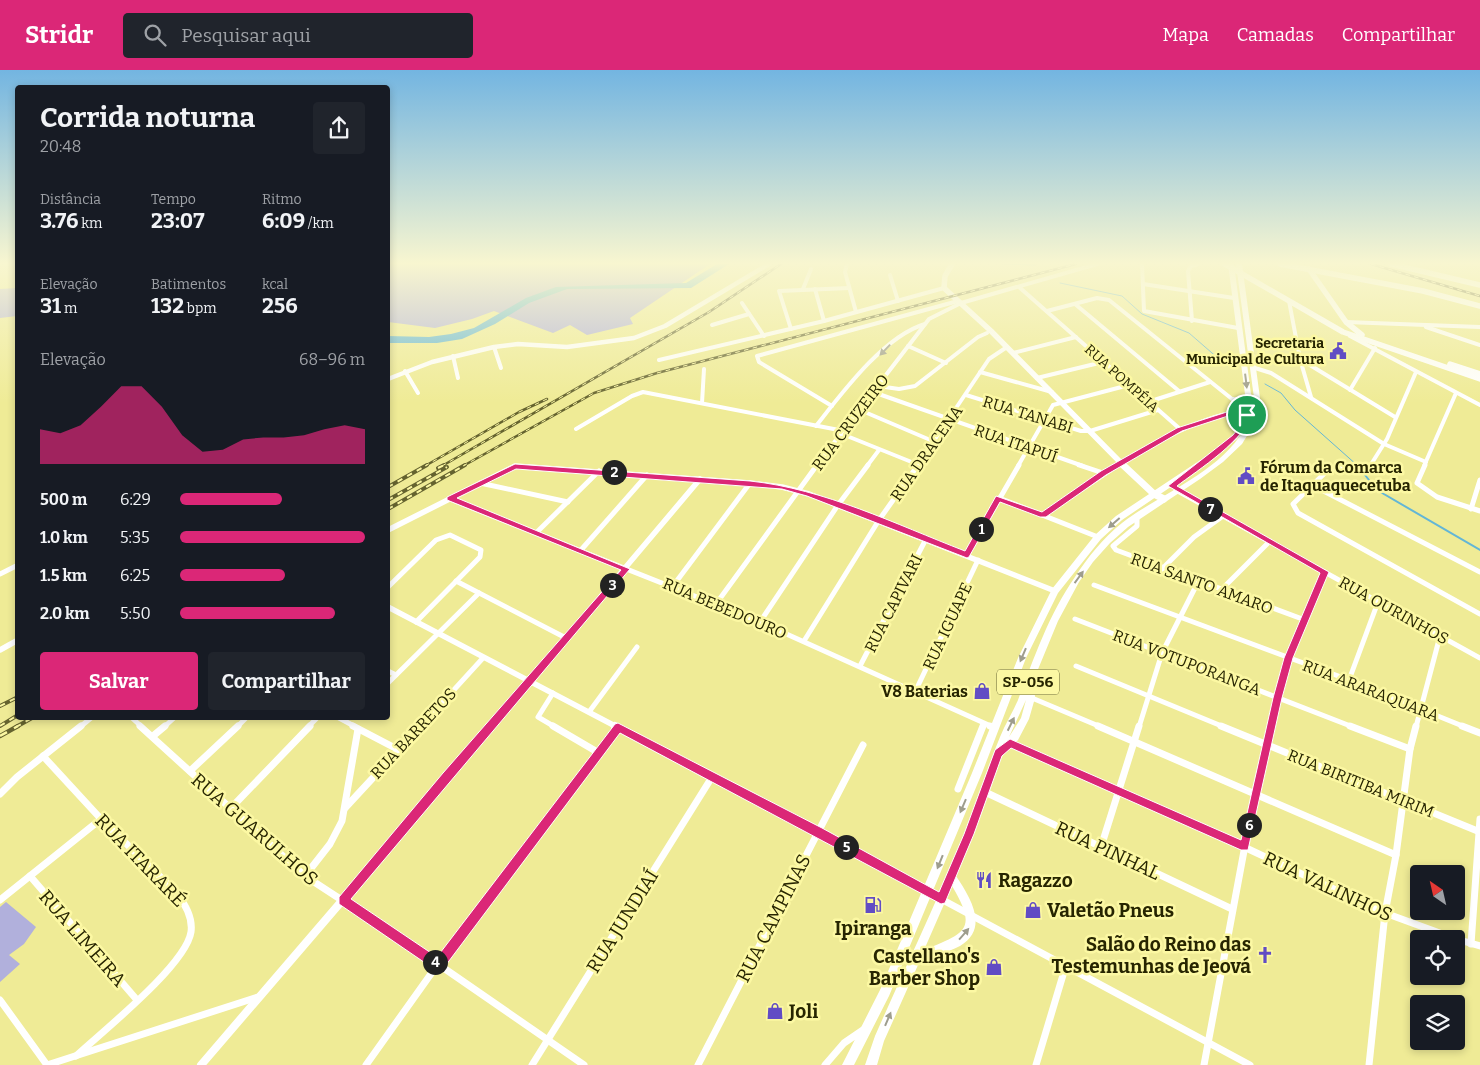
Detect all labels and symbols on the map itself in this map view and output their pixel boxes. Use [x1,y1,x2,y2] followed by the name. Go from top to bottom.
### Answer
[1186,335,1324,368] place label: Secretaria Municipal de Cultura
[1081,340,1163,416] street label: RUA POMPÉIA
[1328,341,1348,361] public building icon: Secretaria Municipal de Cultura
[880,344,892,356] one-way arrow
[808,370,893,474] street label: RUA CRUZEIRO
[1242,374,1250,390] one-way arrow
[980,392,1075,437] street label: RUA TANABI
[1226,394,1268,436] pin
[886,401,967,505] street label: RUA DRACENA
[972,419,1060,467] street label: RUA ITAPUÍ
[1260,458,1411,495] place label: Fórum da Comarca de Itaquaquecetuba
[602,460,626,484] pin: 2
[1236,466,1256,486] public building icon: Fórum da Comarca de Itaquaquecetuba
[1198,496,1222,522] pin: 7
[968,516,994,542] pin: 1
[1108,517,1121,528] one-way arrow
[1128,549,1275,618] street label: RUA SANTO AMARO
[861,551,926,655] street label: RUA CAPIVARI
[1074,570,1084,584] one-way arrow
[600,572,624,598] pin: 3
[1336,572,1452,648] street label: RUA OURINHOS
[660,574,790,643] street label: RUA BEBEDOURO
[919,579,976,673] street label: RUA IGUAPE
[1110,625,1264,700] street label: RUA VOTUPORANGA
[1019,648,1027,662] one-way arrow
[1300,656,1442,726] street label: RUA ARARAQUARA
[997,670,1059,694] road number: SP-056
[972,681,992,701] shop icon: V8 Baterias
[881,682,968,701] place label: V8 Baterias
[367,684,460,783] street label: RUA BARRETOS
[1007,717,1015,731] one-way arrow
[1285,745,1437,822] street label: RUA BIRITIBA MIRIM
[187,768,323,891] street label: RUA GUARULHOS
[959,799,967,813] one-way arrow
[90,809,191,912] street label: RUA ITARARÉ
[1236,812,1262,838] pin: 6
[1052,816,1164,885] street label: RUA PINHAL
[834,834,858,860] pin: 5
[1260,847,1396,926] street label: RUA VALINHOS
[731,850,816,986] street label: RUA CAMPINAS
[936,854,944,869] one-way arrow
[582,865,663,977] street label: RUA JUNDIAÍ
[1410,865,1465,920] north arrow
[998,869,1073,892] place label: Ragazzo
[974,870,994,890] restaurant icon: Ragazzo
[34,885,131,992] street label: RUA LIMEIRA
[863,895,883,915] fuel station icon: Ipiranga
[1047,899,1174,922] place label: Valetão Pneus
[1023,900,1043,920] shop icon: Valetão Pneus
[834,917,912,940] place label: Ipiranga
[958,928,969,941] one-way arrow
[1052,933,1251,978] place label: Salão do Reino das Testemunhas de Jeová
[869,945,980,990] place label: Castellano's Barber Shop
[1255,945,1275,965] church icon: Salão do Reino das Testemunhas de Jeová
[422,950,448,974] pin: 4
[984,957,1004,977] shop icon: Castellano's Barber Shop
[788,1000,818,1023] place label: Joli
[765,1001,785,1021] shop icon: Joli
[884,1012,892,1026] one-way arrow

